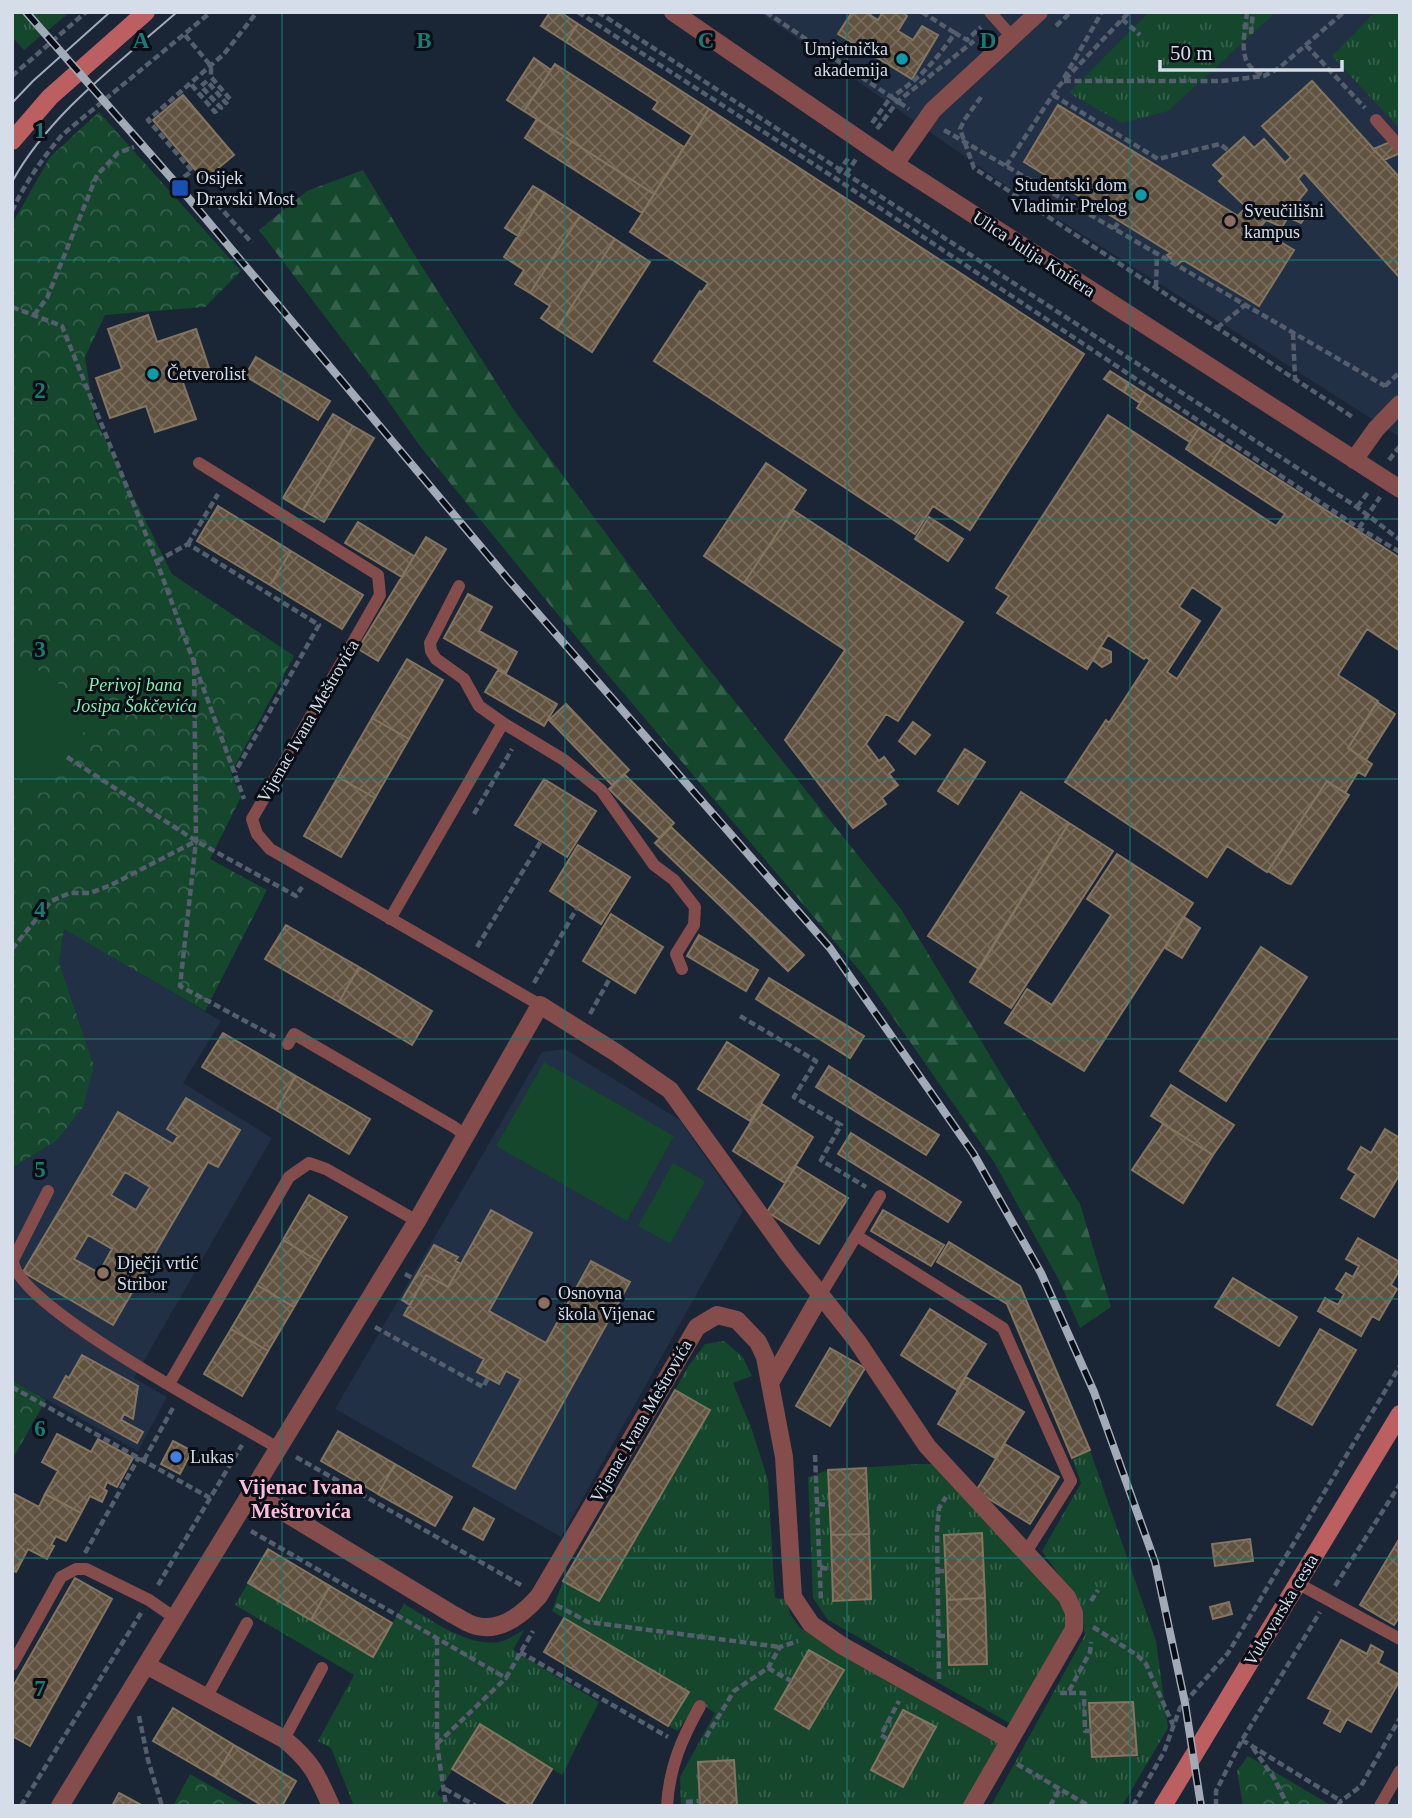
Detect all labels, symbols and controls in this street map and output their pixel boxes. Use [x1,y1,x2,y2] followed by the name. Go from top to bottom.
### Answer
[133,28,150,53] text: A
[416,28,432,53] text: B
[698,28,714,53] text: C
[980,28,996,53] text: D
[1160,28,1342,72] scale bar
[804,39,888,80] place label: Umjetnička akademija
[1170,41,1213,65] text: 50 m
[894,51,910,67] marker: Umjetnička akademija
[34,118,46,143] text: 1
[196,168,295,209] place label: Osijek Dravski Most
[1011,175,1127,216] place label: Studentski dom Vladimir Prelog
[170,178,190,198] marker: Osijek Dravski Most
[1133,187,1149,203] marker: Studentski dom Vladimir Prelog
[1244,201,1324,242] place label: Sveučilišni kampus
[969,207,1099,301] street label: Ulica Julija Knifera
[1222,213,1238,229] marker: Sveučilišni kampus
[167,363,246,384] place label: Četverolist
[145,366,161,382] marker: Četverolist
[34,378,46,403] text: 2
[253,636,363,806] street label: Vijenac Ivana Meštrovića
[34,637,46,662] text: 3
[73,675,197,716] park label: Perivoj bana Josipa Šokčevića
[34,897,46,922] text: 4
[34,1157,46,1182] text: 5
[117,1253,198,1294] place label: Dječji vrtić Stribor
[95,1265,111,1281] marker: Dječji vrtić Stribor
[558,1283,655,1324] place label: Osnovna škola Vijenac
[536,1295,552,1311] marker: Osnovna škola Vijenac
[586,1336,696,1506] street label: Vijenac Ivana Meštrovića
[34,1416,46,1441] text: 6
[190,1447,234,1467] place label: Lukas
[168,1449,184,1465] marker: Lukas
[239,1475,364,1523] district label: Vijenac Ivana Meštrovića
[1240,1551,1322,1669] street label: Vukovarska cesta
[34,1676,46,1701] text: 7

